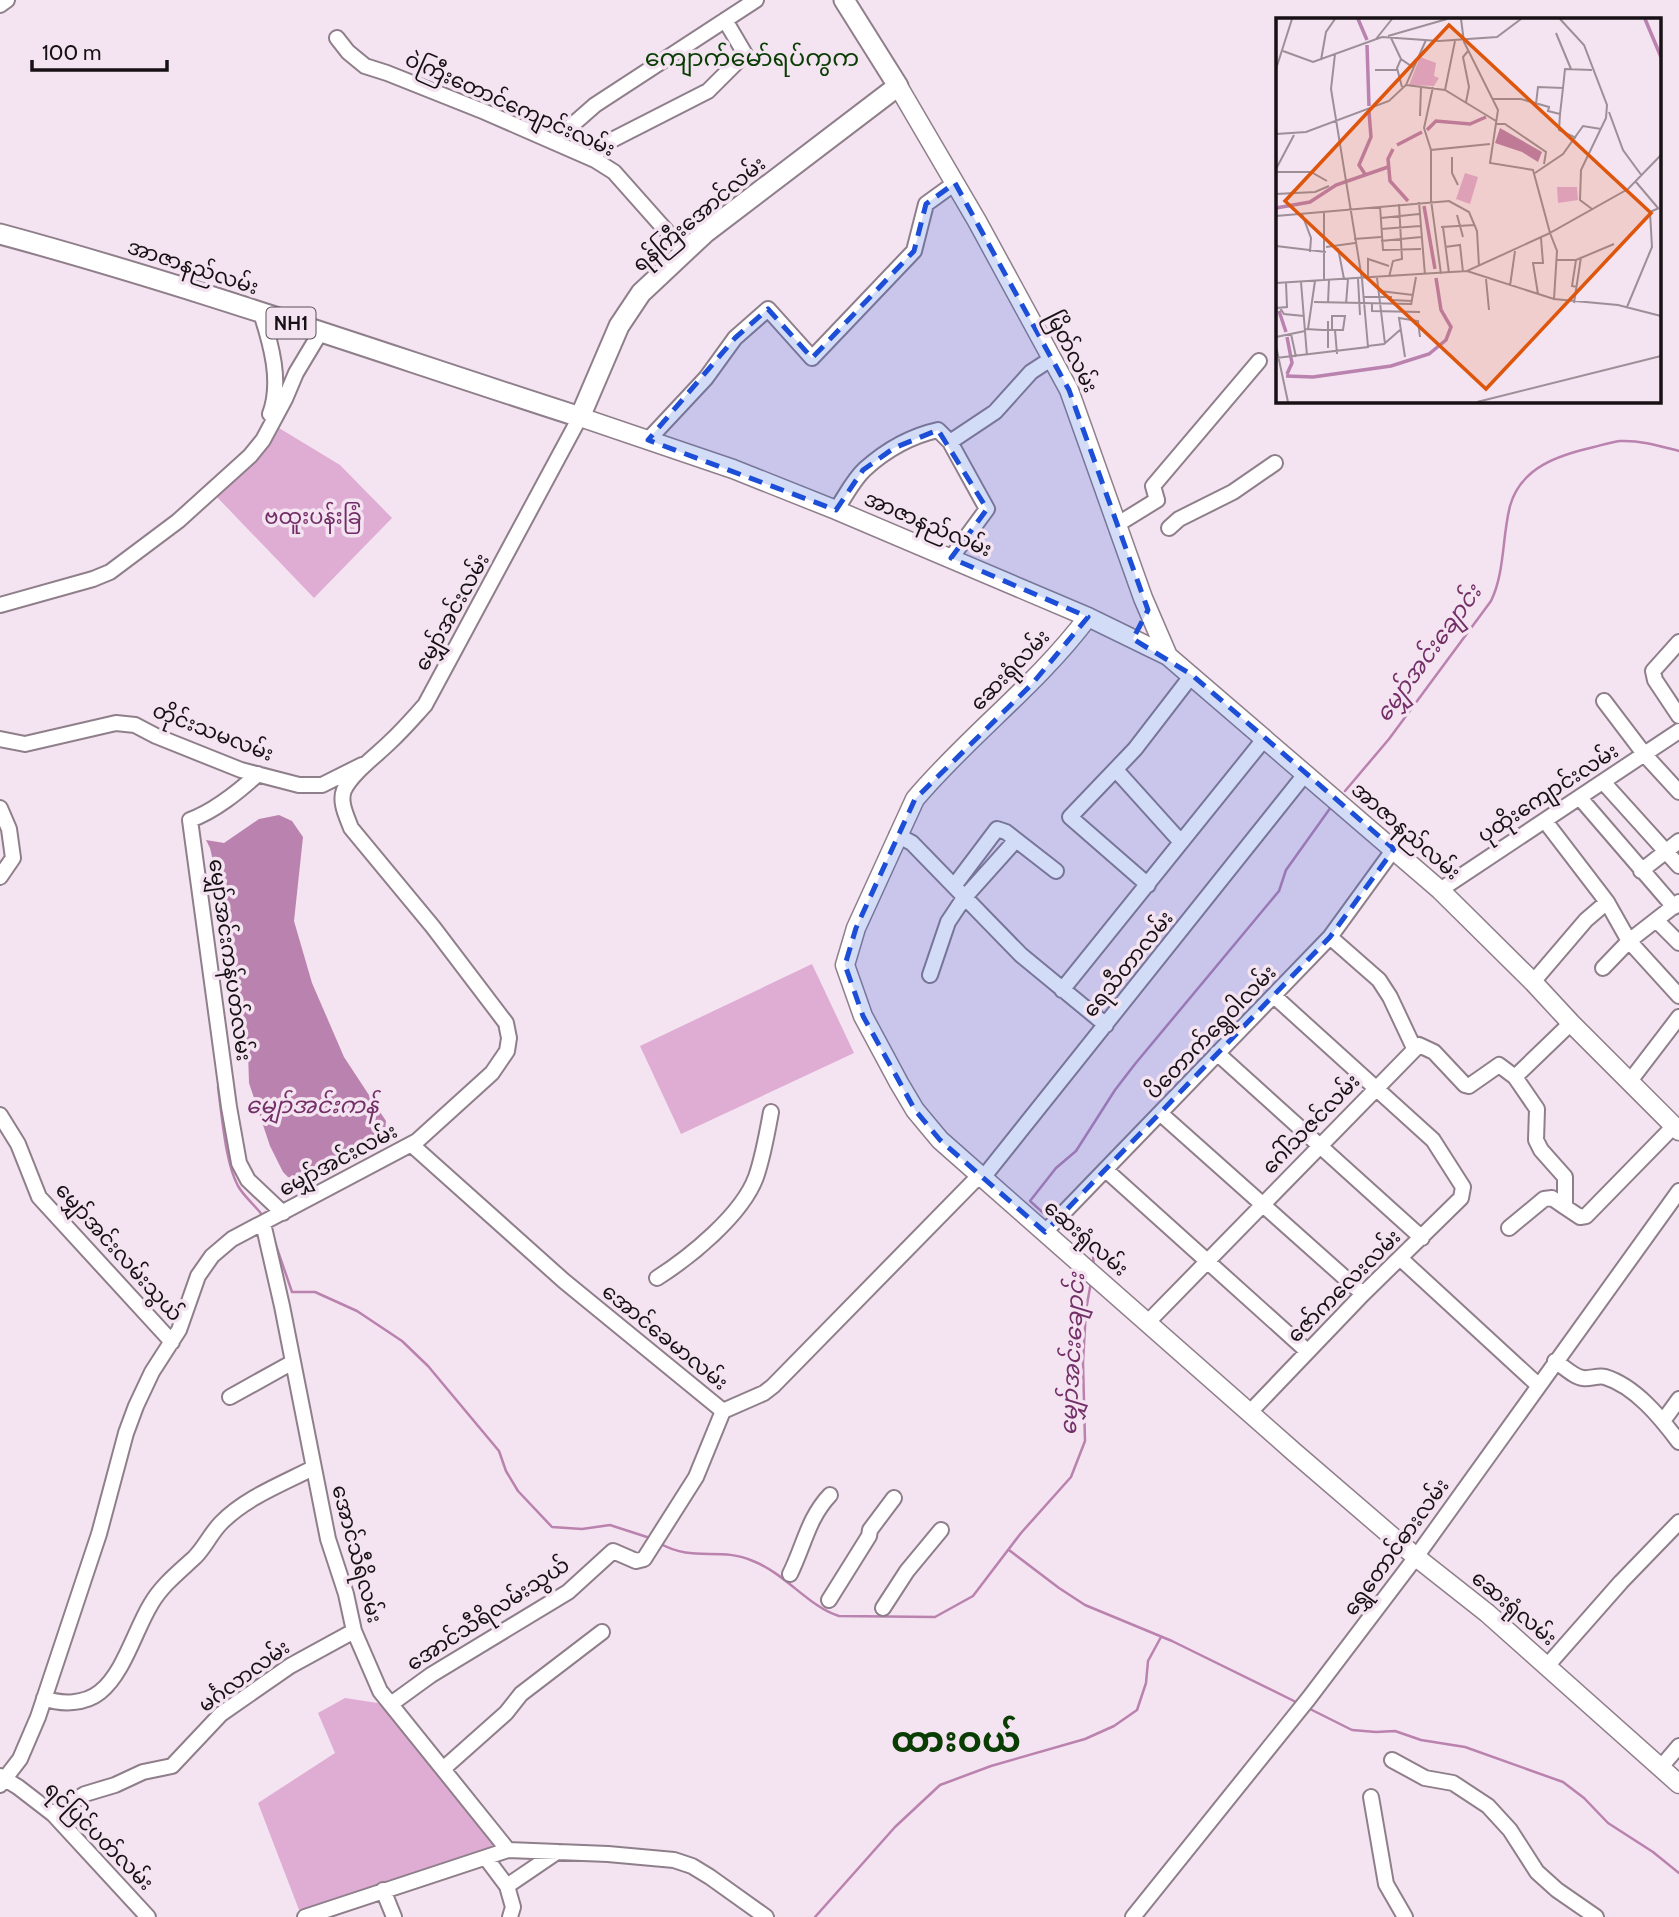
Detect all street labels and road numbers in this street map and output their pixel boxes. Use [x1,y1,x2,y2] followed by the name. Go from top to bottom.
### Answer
[399,43,620,167] street label: ဝဲကြီးတောင်ကျောင်းလမ်း
[625,148,773,280] street label: ရန်ကြီးအောင်လမ်း
[123,231,263,304] street label: အာဇာနည်လမ်း
[1037,306,1106,399] street label: မြိတ်လမ်း
[266,308,316,338] road number: NH1
[859,483,997,566] street label: အာဇာနည်လမ်း
[406,547,499,677] street label: မျှော်အင်းလမ်း
[963,622,1058,719] street label: ဆေးရုံလမ်း
[147,694,278,771] street label: တိုင်းသမလမ်း
[1471,735,1626,852] street label: ပုထိုးကျောင်းလမ်း
[1343,774,1468,889] street label: အာဇာနည်လမ်း
[199,857,260,1063] street label: မျှော်အင်းကန်ပတ်လမ်း
[1075,904,1182,1025] street label: ရေသီတာလမ်း
[1138,957,1284,1107] street label: ပိတောက်ရွှေဝါလမ်း
[1255,1066,1365,1179] street label: ဂေါ်သဇင်လမ်း
[273,1115,404,1206] street label: မျှော်အင်းလမ်း
[47,1175,190,1329] street label: မျှော်အင်းလမ်းသွယ်
[1036,1192,1135,1285] street label: ဆေးရုံလမ်း
[1280,1222,1405,1347] street label: ဇော်ကလေးလမ်း
[597,1276,735,1395] street label: အောင်ခေမာလမ်း
[1335,1472,1458,1623] street label: ရွှေတောင်ဓားလမ်း
[322,1481,391,1627] street label: အောင်သီရိလမ်း
[400,1549,577,1680] street label: အောင်သီရိလမ်းသွယ်
[1464,1563,1564,1654] street label: ဆေးရုံလမ်း
[191,1632,294,1717] street label: မင်္ဂလာလမ်း
[36,1774,161,1899] street label: ရင်ပြင်ပတ်လမ်း

